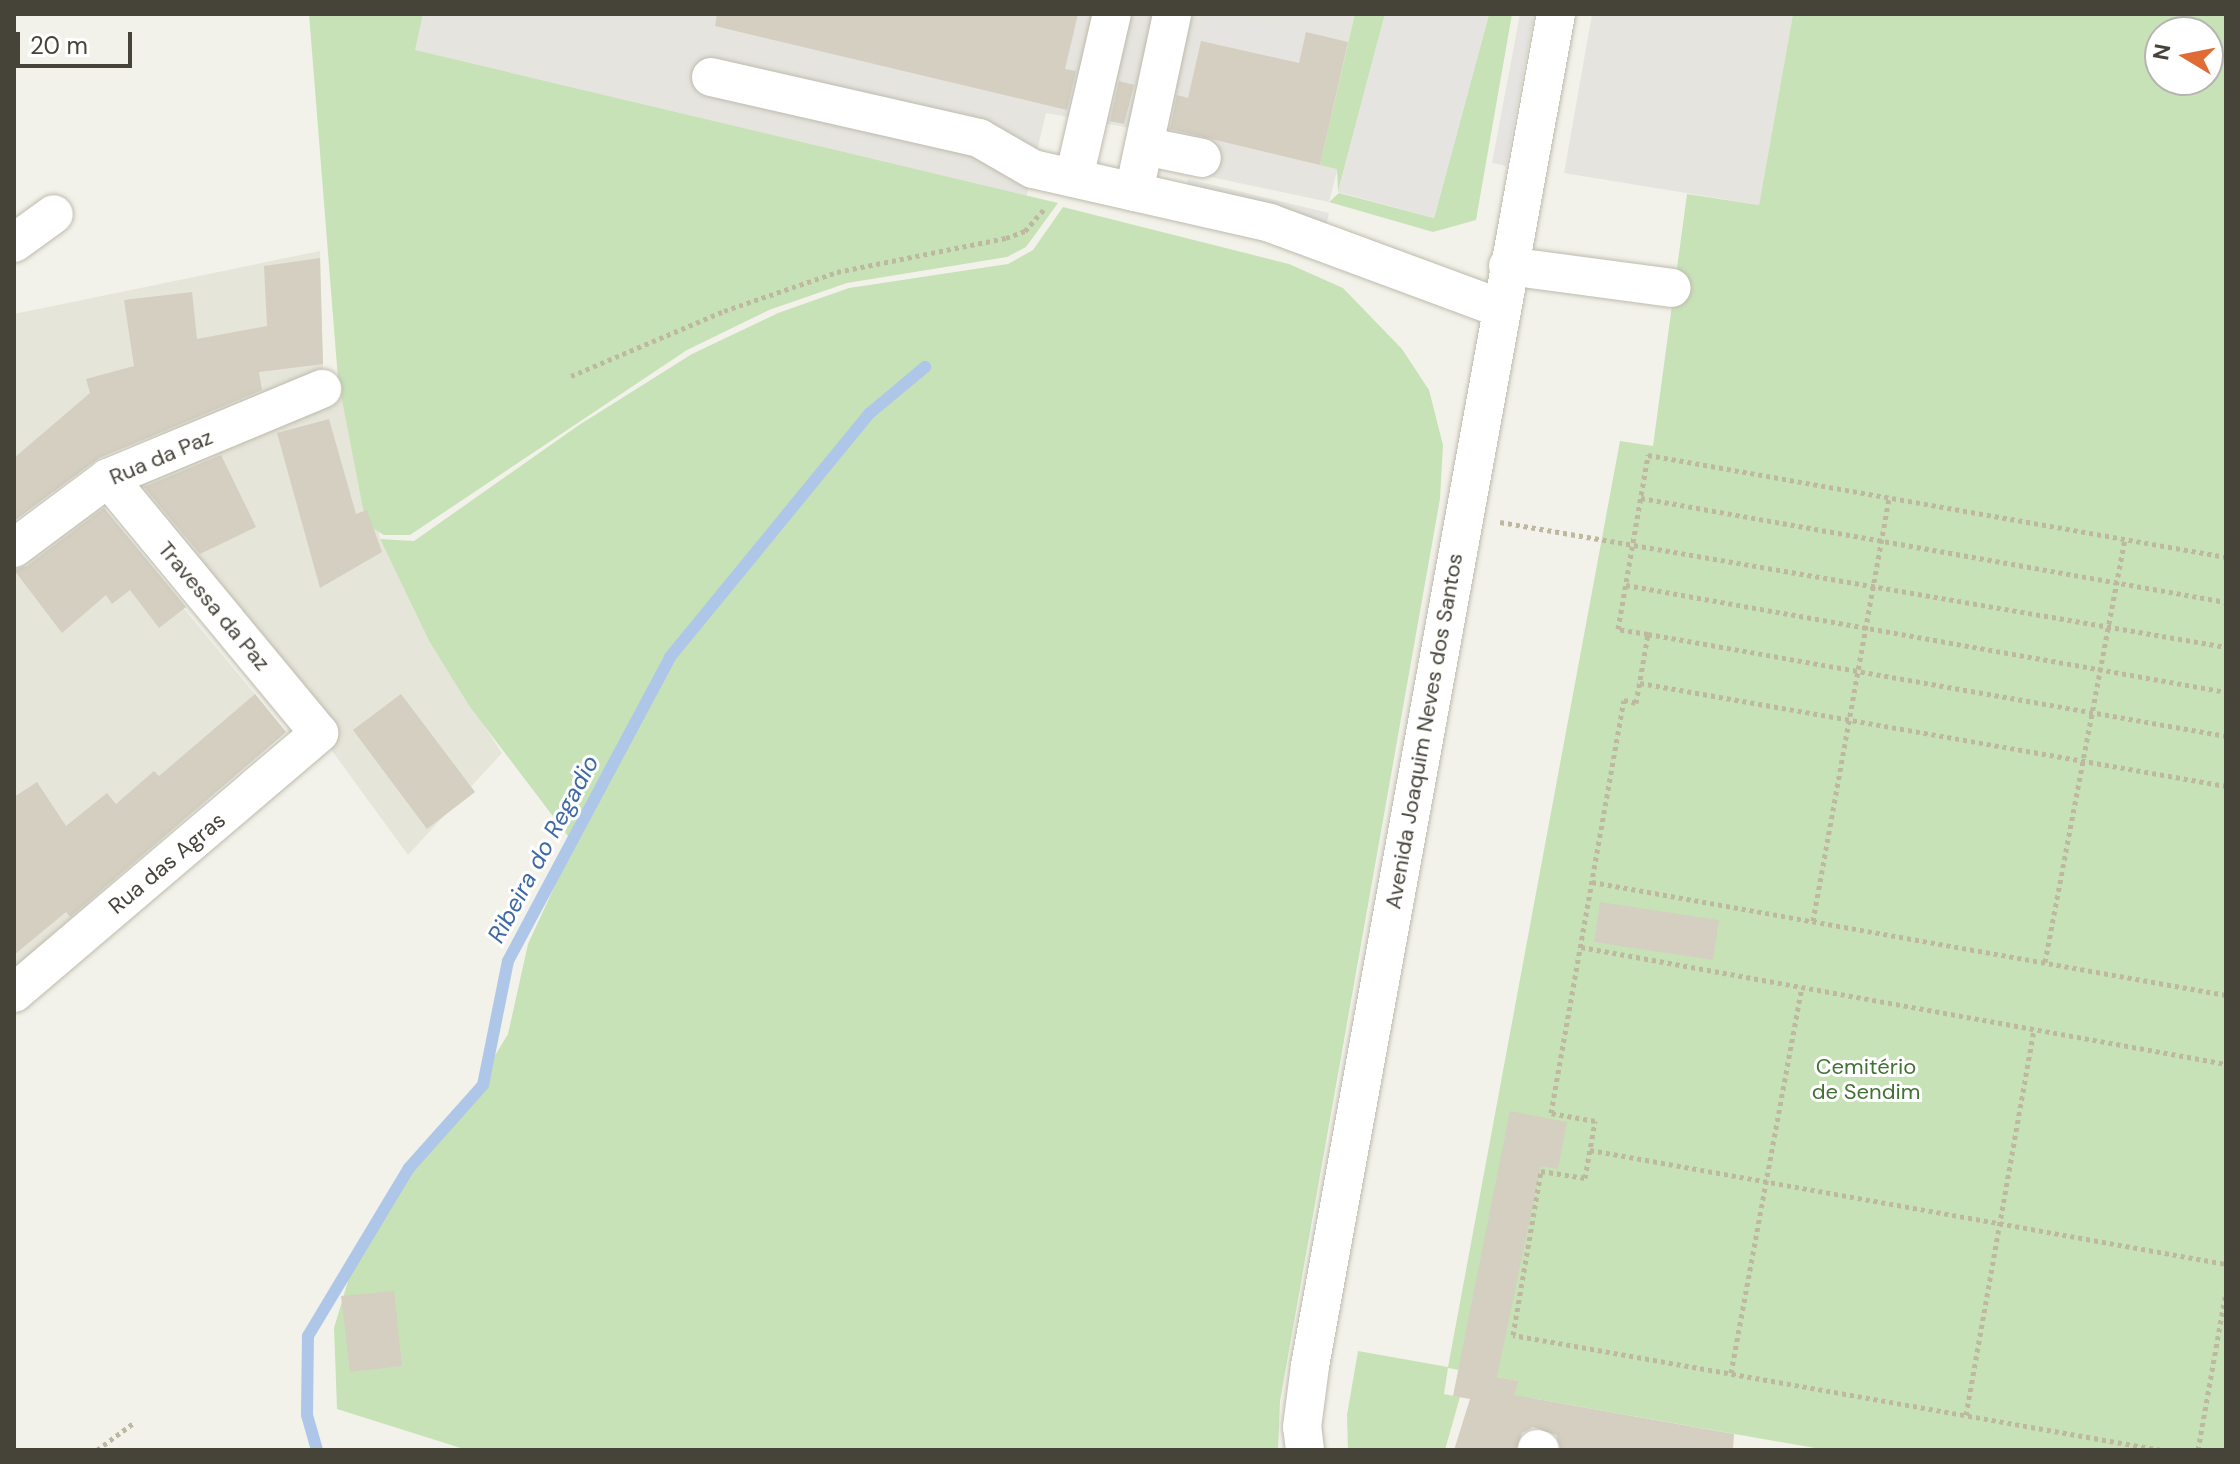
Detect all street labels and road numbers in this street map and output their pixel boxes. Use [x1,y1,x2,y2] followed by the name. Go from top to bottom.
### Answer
[105,423,217,491] street label: Rua da Paz
[152,536,276,676] street label: Travessa da Paz
[1380,551,1468,911] street label: Avenida Joaquim Neves dos Santos
[103,807,231,919] street label: Rua das Agras

